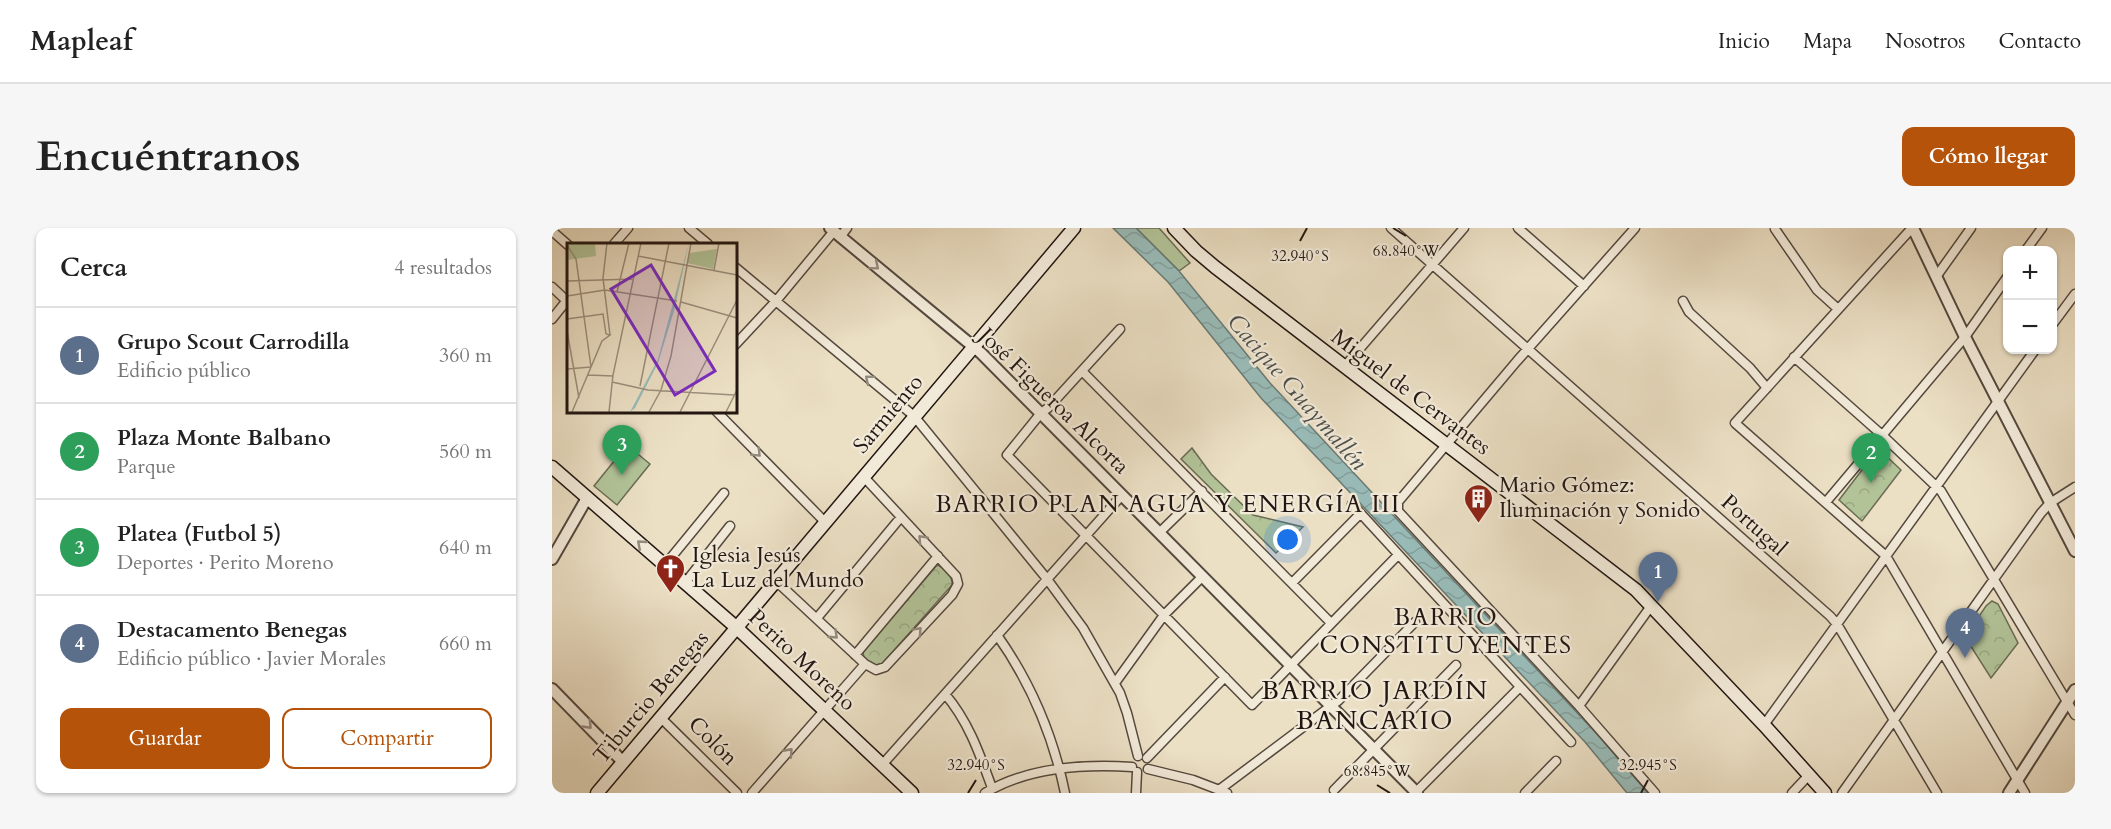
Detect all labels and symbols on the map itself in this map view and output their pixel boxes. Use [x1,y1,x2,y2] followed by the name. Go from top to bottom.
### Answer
[1373,241,1440,261] text: 68.840°W
[567,243,736,412] inset map
[1271,246,1329,266] text: 32.940°S
[868,258,879,269] one-way arrow
[1220,306,1375,478] water label: Cacique Guaymallén
[970,319,1136,481] street label: José Figueroa Alcorta
[1325,322,1497,462] street label: Miguel de Cervantes
[846,368,930,460] street label: Sarmiento
[865,375,876,386] one-way arrow
[602,426,642,475] pin: 3
[1852,434,1890,483] pin: 2
[750,446,761,456] one-way arrow
[1499,470,1700,525] place label: Mario Gómez: Iluminación y Sonido
[1462,482,1494,524] building icon: Mario Gómez: Iluminación y Sonido
[1714,487,1794,563] street label: Portugal
[935,488,1401,521] district label: BARRIO PLAN AGUA Y ENERGÍA III
[1273,525,1302,554] your location
[918,536,929,546] one-way arrow
[637,540,648,551] one-way arrow
[692,540,864,595] place label: Iglesia Jesús La Luz del Mundo
[655,552,687,594] church icon: Iglesia Jesús La Luz del Mundo
[1638,552,1678,602] pin: 1
[1319,601,1573,662] district label: BARRIO CONSTITUYENTES
[742,602,862,718] street label: Perito Moreno
[1946,608,1984,658] pin: 4
[587,624,715,770] street label: Tiburcio Benegas
[911,627,922,638] one-way arrow
[828,628,838,639] one-way arrow
[1261,673,1489,738] district label: BARRIO JARDÍN BANCARIO
[682,710,745,773] street label: Colón
[580,718,591,729] one-way arrow
[782,748,793,759] one-way arrow
[947,755,1005,775] text: 32.940°S
[1619,755,1677,775] text: 32.945°S
[1344,761,1411,781] text: 68.845°W

